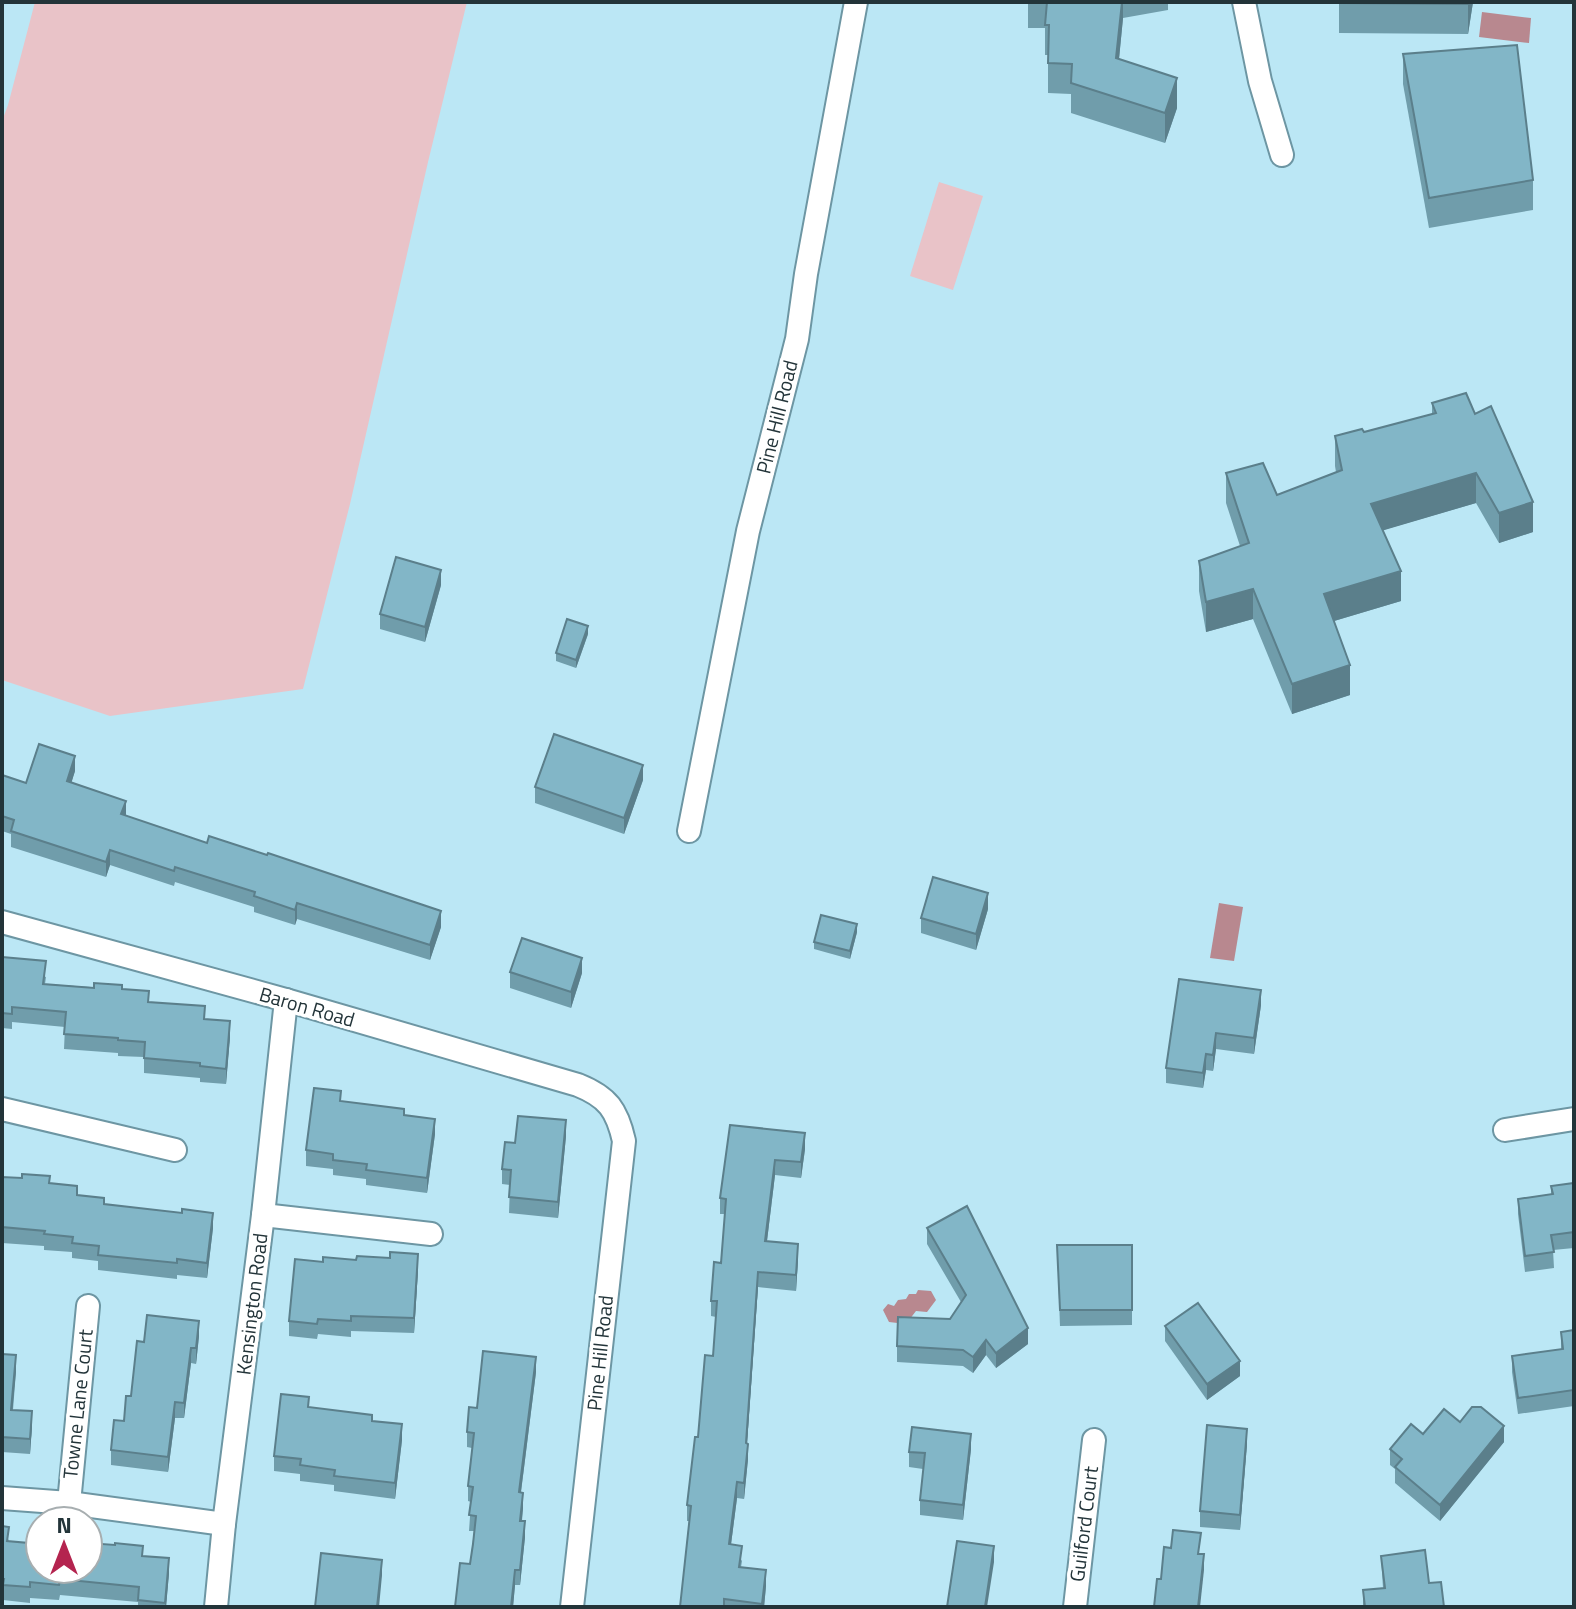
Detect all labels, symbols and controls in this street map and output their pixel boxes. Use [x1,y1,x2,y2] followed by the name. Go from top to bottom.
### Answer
[747,357,806,477] street label: Pine Hill Road
[256,978,359,1035] street label: Baron Road
[227,1231,276,1377] street label: Kensington Road
[578,1293,621,1412] street label: Pine Hill Road
[54,1328,101,1480] street label: Towne Lane Court
[1061,1464,1106,1584] street label: Guilford Court
[24,1505,104,1585] north arrow
[56,1508,72,1542] text: N

